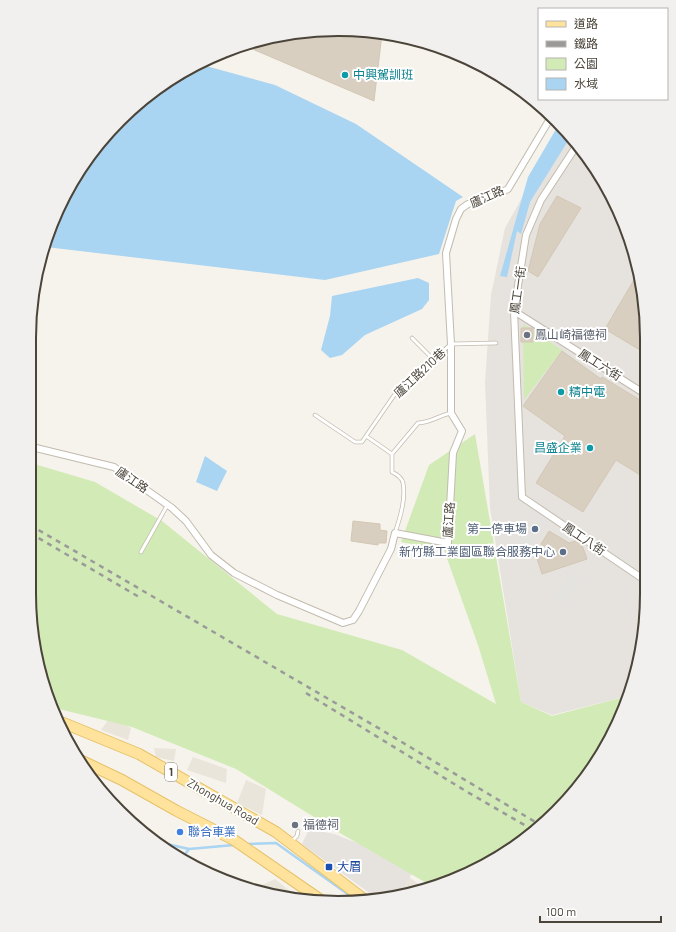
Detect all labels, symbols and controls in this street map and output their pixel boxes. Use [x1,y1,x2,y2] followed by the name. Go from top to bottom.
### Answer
[538,8,668,100] legend
[574,16,598,30] text: 道路
[574,36,598,50] text: 鐵路
[574,56,598,70] text: 公園
[353,67,413,81] place label: 中興駕訓班
[340,70,350,80] marker: 中興駕訓班
[574,76,598,90] text: 水域
[467,182,506,210] street label: 廬江路
[507,265,527,315] street label: 鳳工一街
[535,327,607,341] place label: 鳳山崎福德祠
[522,330,532,340] marker: 鳳山崎福德祠
[391,345,448,400] street label: 廬江路210巷
[576,345,625,383] street label: 鳳工六街
[569,384,605,398] place label: 精中電
[556,387,566,397] marker: 精中電
[534,440,582,454] place label: 昌盛企業
[585,443,595,453] marker: 昌盛企業
[114,463,151,495] street label: 廬江路
[440,501,456,538] street label: 廬江路
[561,519,608,557] street label: 鳳工八街
[467,521,527,535] place label: 第一停車場
[530,524,540,534] marker: 第一停車場
[399,544,555,558] place label: 新竹縣工業園區聯合服務中心
[558,547,568,557] marker: 新竹縣工業園區聯合服務中心
[165,763,177,781] road number: 1
[185,775,262,827] street label: Zhonghua Road
[303,817,339,831] place label: 福德祠
[290,820,300,830] marker: 福德祠
[188,824,236,838] place label: 聯合車業
[175,827,185,837] marker: 聯合車業
[337,859,361,873] place label: 大眉
[324,862,334,872] marker: 大眉
[540,898,661,924] scale bar
[546,904,576,918] text: 100 m

